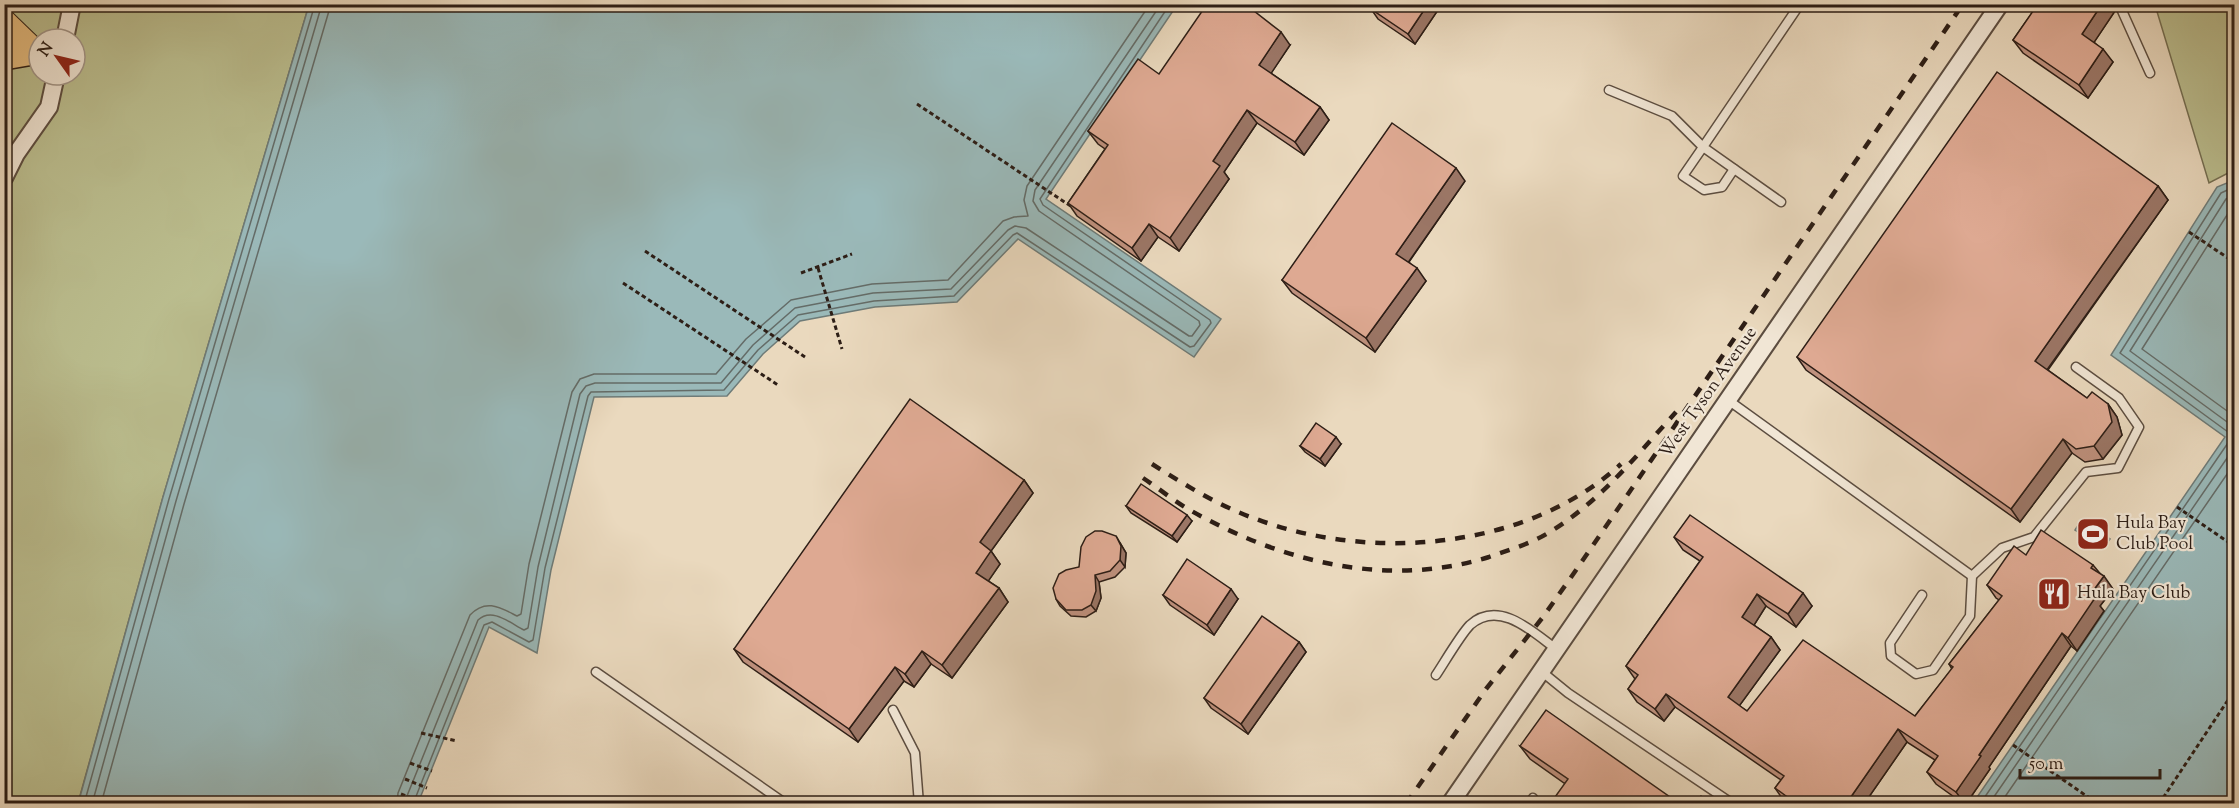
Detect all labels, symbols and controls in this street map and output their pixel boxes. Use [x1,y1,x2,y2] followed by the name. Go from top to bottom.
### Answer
[27,27,87,87] north arrow
[34,38,60,62] text: N
[1654,322,1764,464] street label: West Tyson Avenue
[2116,511,2193,558] place label: Hula Bay Club Pool
[2075,516,2111,552] sports icon: Hula Bay Club Pool
[2036,576,2072,612] restaurant icon: Hula Bay Club
[2077,581,2190,607] place label: Hula Bay Club
[2020,742,2160,780] scale bar
[2028,752,2064,778] text: 50 m

